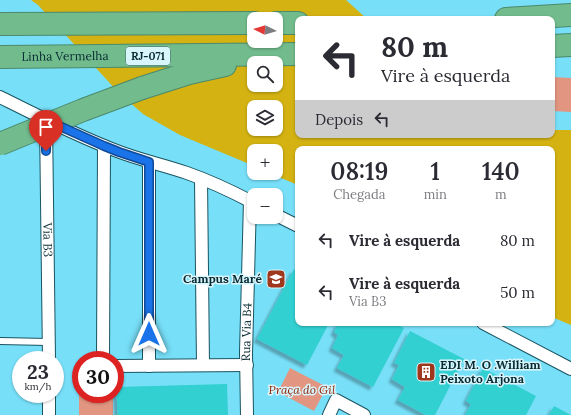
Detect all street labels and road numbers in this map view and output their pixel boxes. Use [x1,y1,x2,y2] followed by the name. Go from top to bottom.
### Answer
[126,47,170,65] road number: RJ-071
[21,48,109,64] street label: Linha Vermelha
[40,222,56,258] street label: Via B3
[238,302,254,361] street label: Rua Via B4

